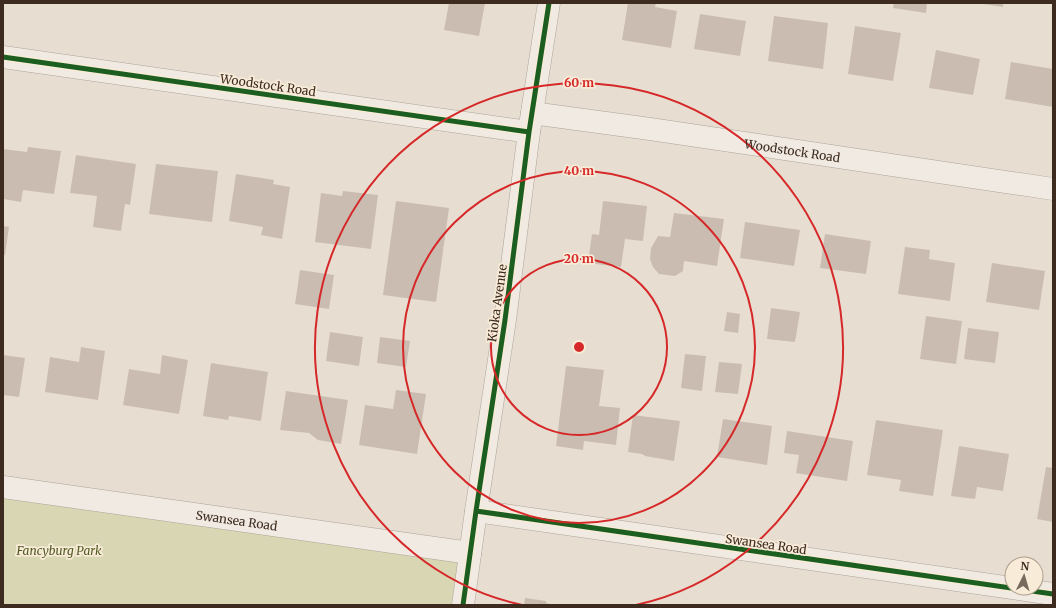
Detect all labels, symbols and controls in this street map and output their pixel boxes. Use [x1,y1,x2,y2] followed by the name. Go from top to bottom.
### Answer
[218,71,317,99] street label: Woodstock Road
[564,75,594,90] text: 60 m
[743,136,841,165] street label: Woodstock Road
[564,163,594,178] text: 40 m
[564,251,594,266] text: 20 m
[484,263,510,343] street label: Kioka Avenue
[572,340,586,354] centre of rings
[195,507,278,533] street label: Swansea Road
[724,531,808,557] street label: Swansea Road
[16,543,102,558] park label: Fancyburg Park
[1004,556,1044,596] north arrow
[1020,559,1030,573] text: N

